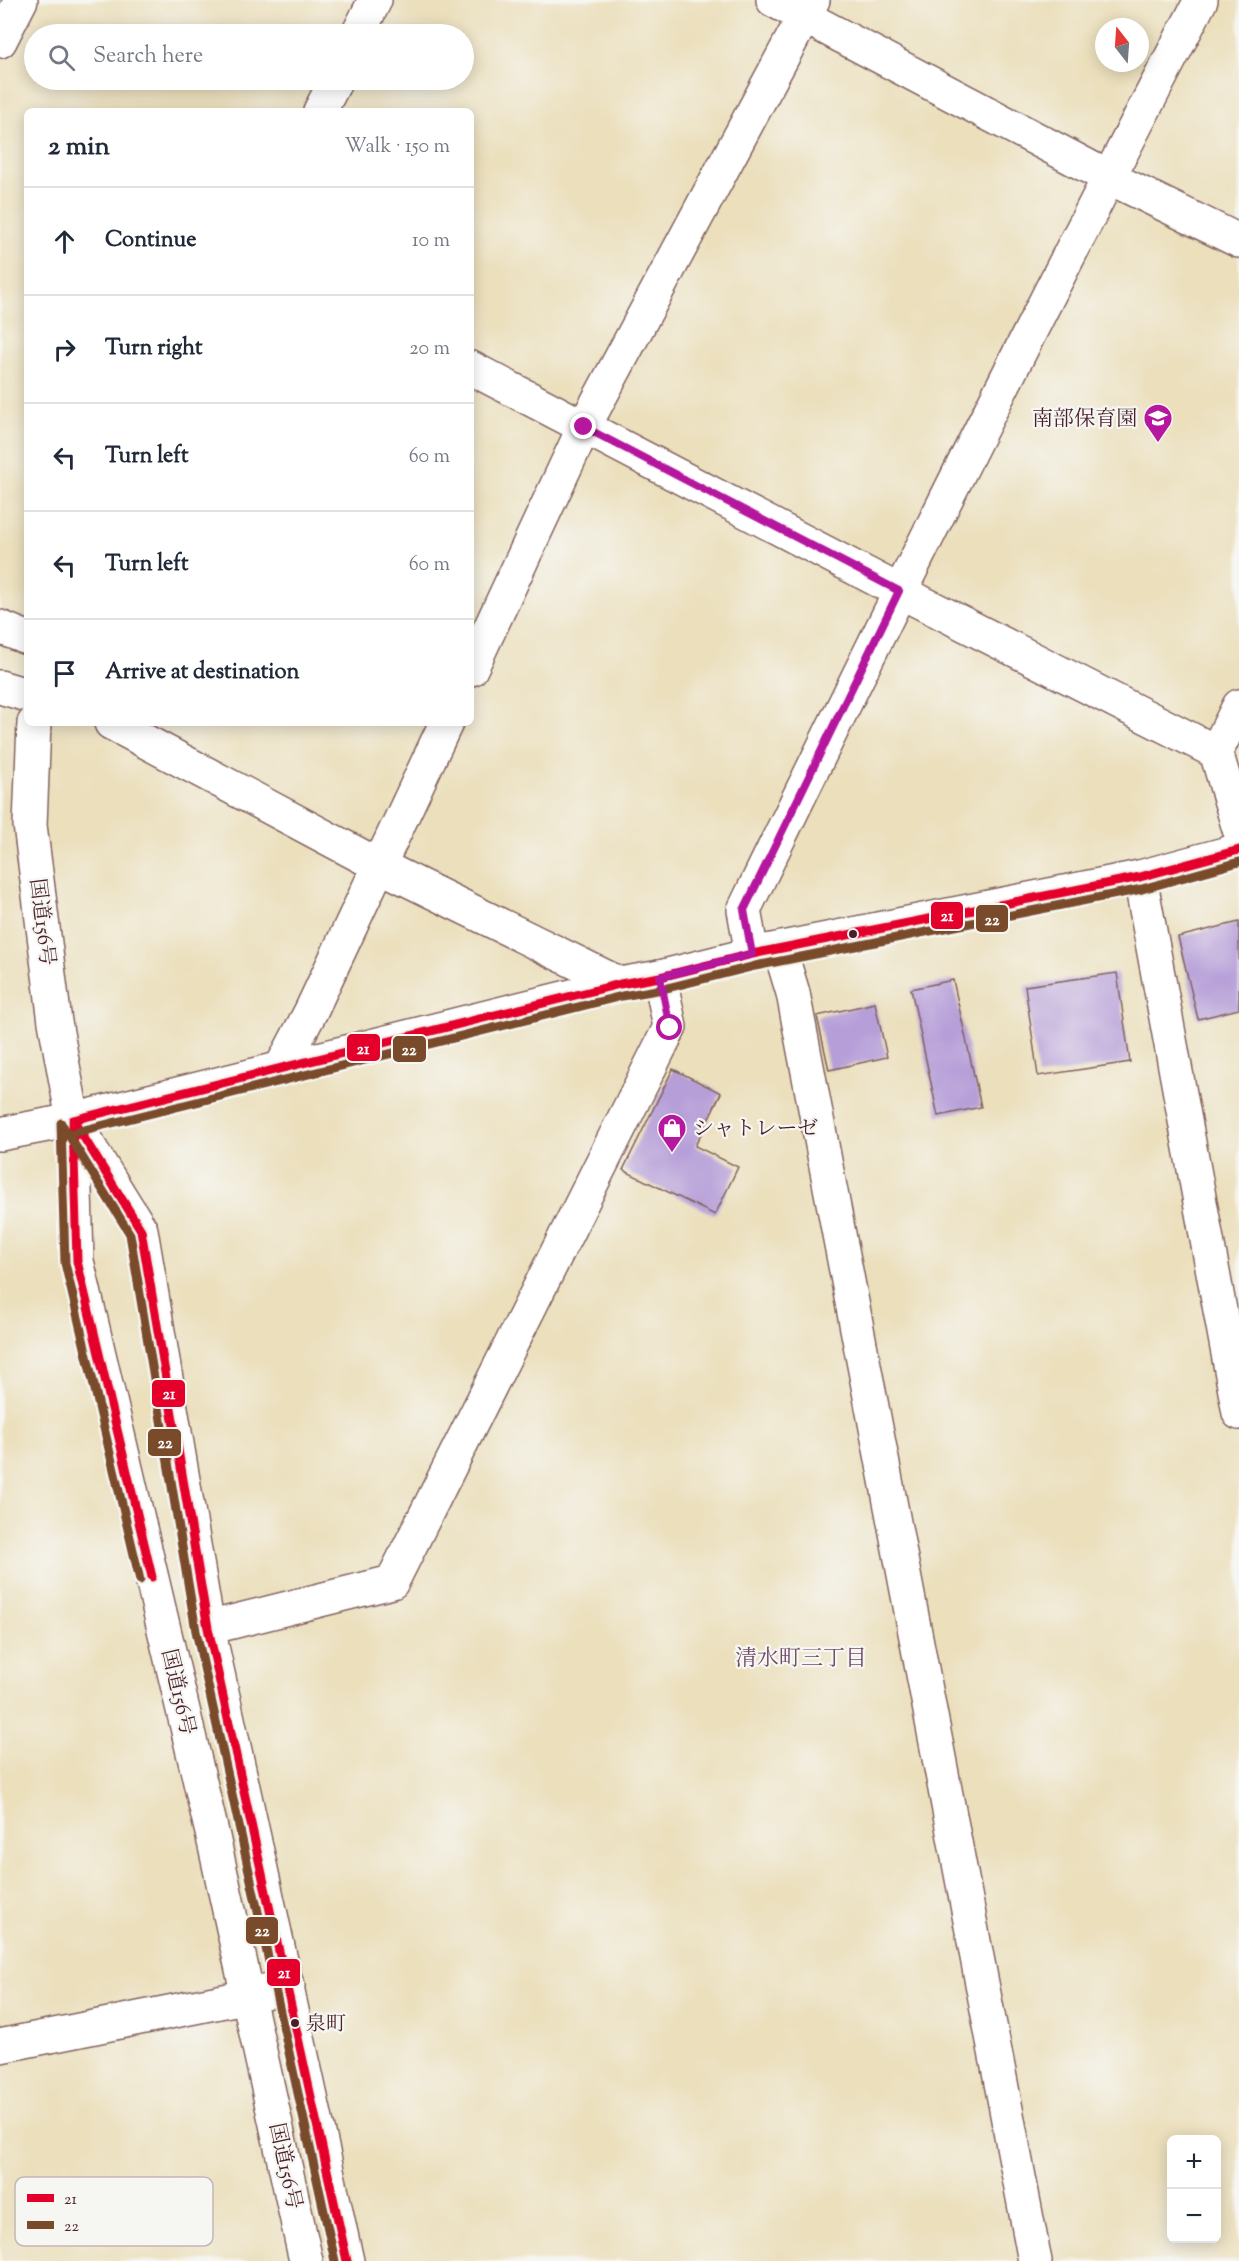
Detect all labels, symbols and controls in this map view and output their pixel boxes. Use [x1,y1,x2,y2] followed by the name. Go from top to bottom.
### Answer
[1095,18,1149,72] north arrow
[24,24,474,90] search box
[45,41,78,74] icon: search
[93,41,203,73] text: Search here
[48,129,110,166] text: 2 min
[344,133,450,162] text: Walk · 150 m
[48,225,81,258] icon: ahead
[105,225,196,257] text: Continue
[412,227,450,256] text: 10 m
[48,333,81,366] icon: right
[105,333,202,365] text: Turn right
[409,335,450,364] text: 20 m
[1142,402,1174,444] school or university icon: 南部保育園
[1032,405,1137,435] place label: 南部保育園
[570,413,596,439] route end
[48,441,81,474] icon: left
[105,441,188,473] text: Turn left
[409,443,450,472] text: 60 m
[48,549,81,582] icon: left
[105,549,188,581] text: Turn left
[409,551,450,580] text: 60 m
[48,657,81,690] icon: arrive
[105,657,300,689] text: Arrive at destination
[21,877,61,968] street label: 国道156号
[930,901,964,930] line badge: 21
[975,904,1009,933] line badge: 22
[941,906,954,929] text: 21
[985,910,1000,933] text: 22
[847,928,859,940] unlabelled marker
[656,1014,682,1040] route start
[346,1033,381,1062] line badge: 21
[392,1035,427,1063] line badge: 22
[357,1039,370,1062] text: 21
[402,1040,417,1063] text: 22
[656,1112,688,1154] shop icon: シャトレーゼ
[693,1115,818,1145] place label: シャトレーゼ
[151,1379,186,1408] line badge: 21
[163,1384,176,1407] text: 21
[147,1428,182,1457] line badge: 22
[158,1433,173,1456] text: 22
[735,1644,867,1676] district label: 清水町三丁目
[153,1646,202,1739] street label: 国道156号
[245,1916,279,1945] line badge: 22
[255,1921,270,1944] text: 22
[266,1958,301,1987] line badge: 21
[278,1963,291,1986] text: 21
[306,2011,346,2040] place label: 泉町
[289,2017,301,2029] marker: 泉町
[260,2120,308,2212] street label: 国道156号
[1167,2135,1221,2243] map controls
[1167,2135,1221,2189] button: +
[15,2177,213,2246] legend
[64,2189,77,2212] text: 21
[1167,2189,1221,2243] button: −
[64,2216,79,2239] text: 22

